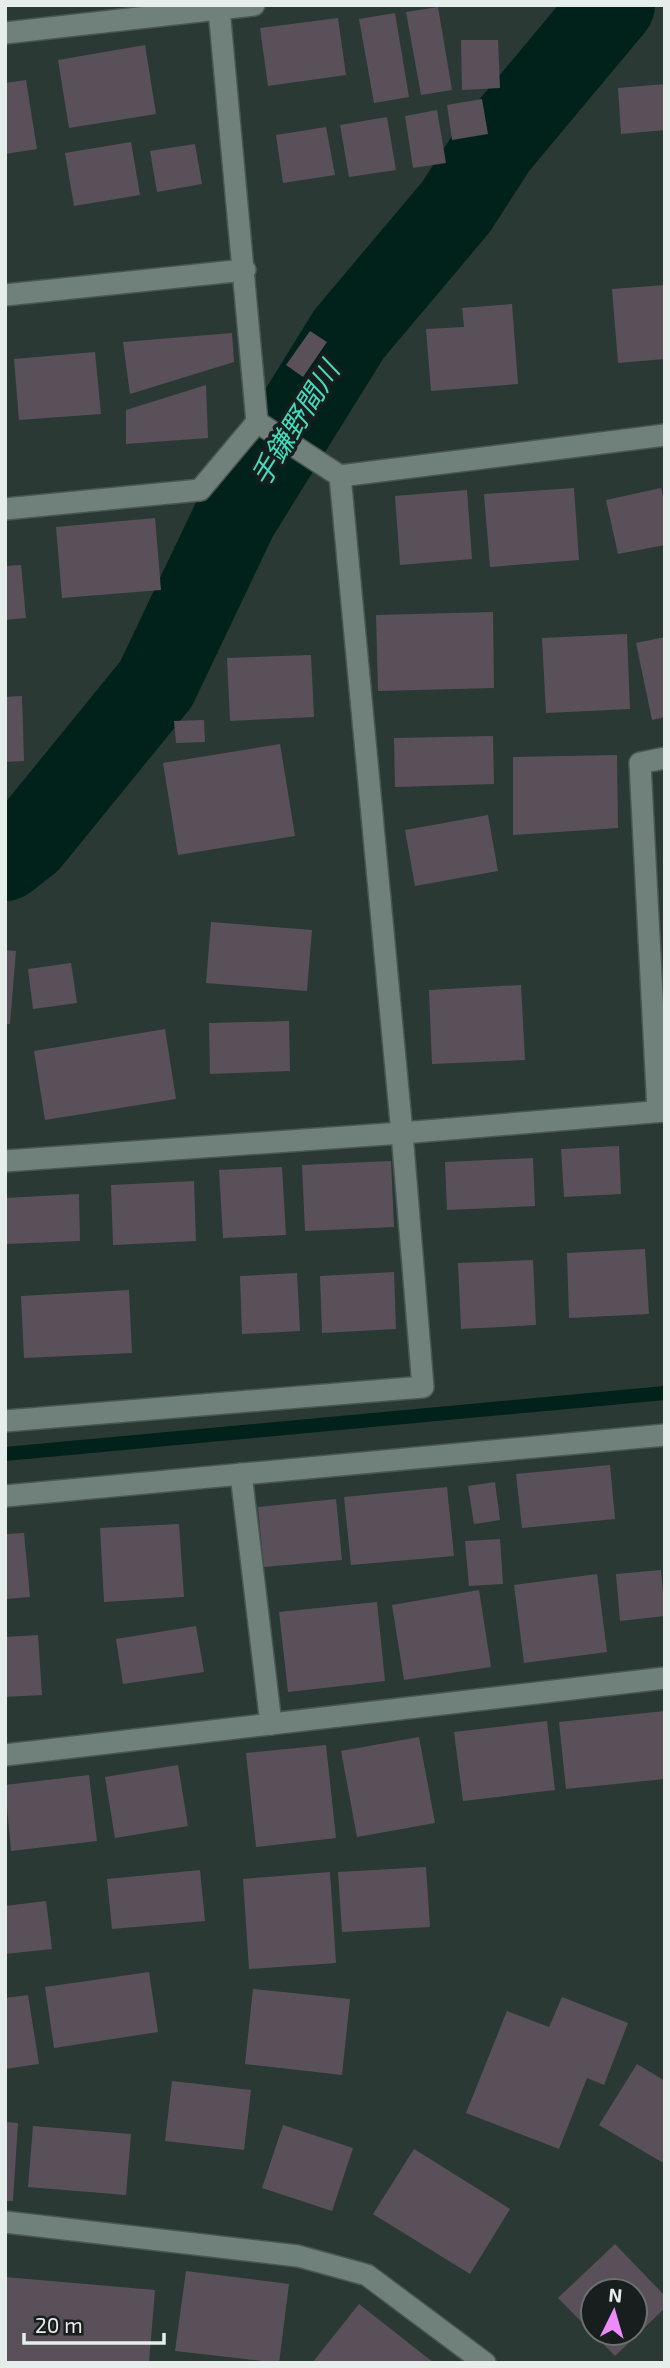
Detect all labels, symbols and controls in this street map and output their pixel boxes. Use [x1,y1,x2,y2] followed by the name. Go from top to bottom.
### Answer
[242,352,347,491] water label: 手鎌野間川
[579,2277,649,2347] north arrow
[608,2283,623,2307] text: N
[24,2302,164,2346] scale bar
[35,2312,83,2337] text: 20 m

